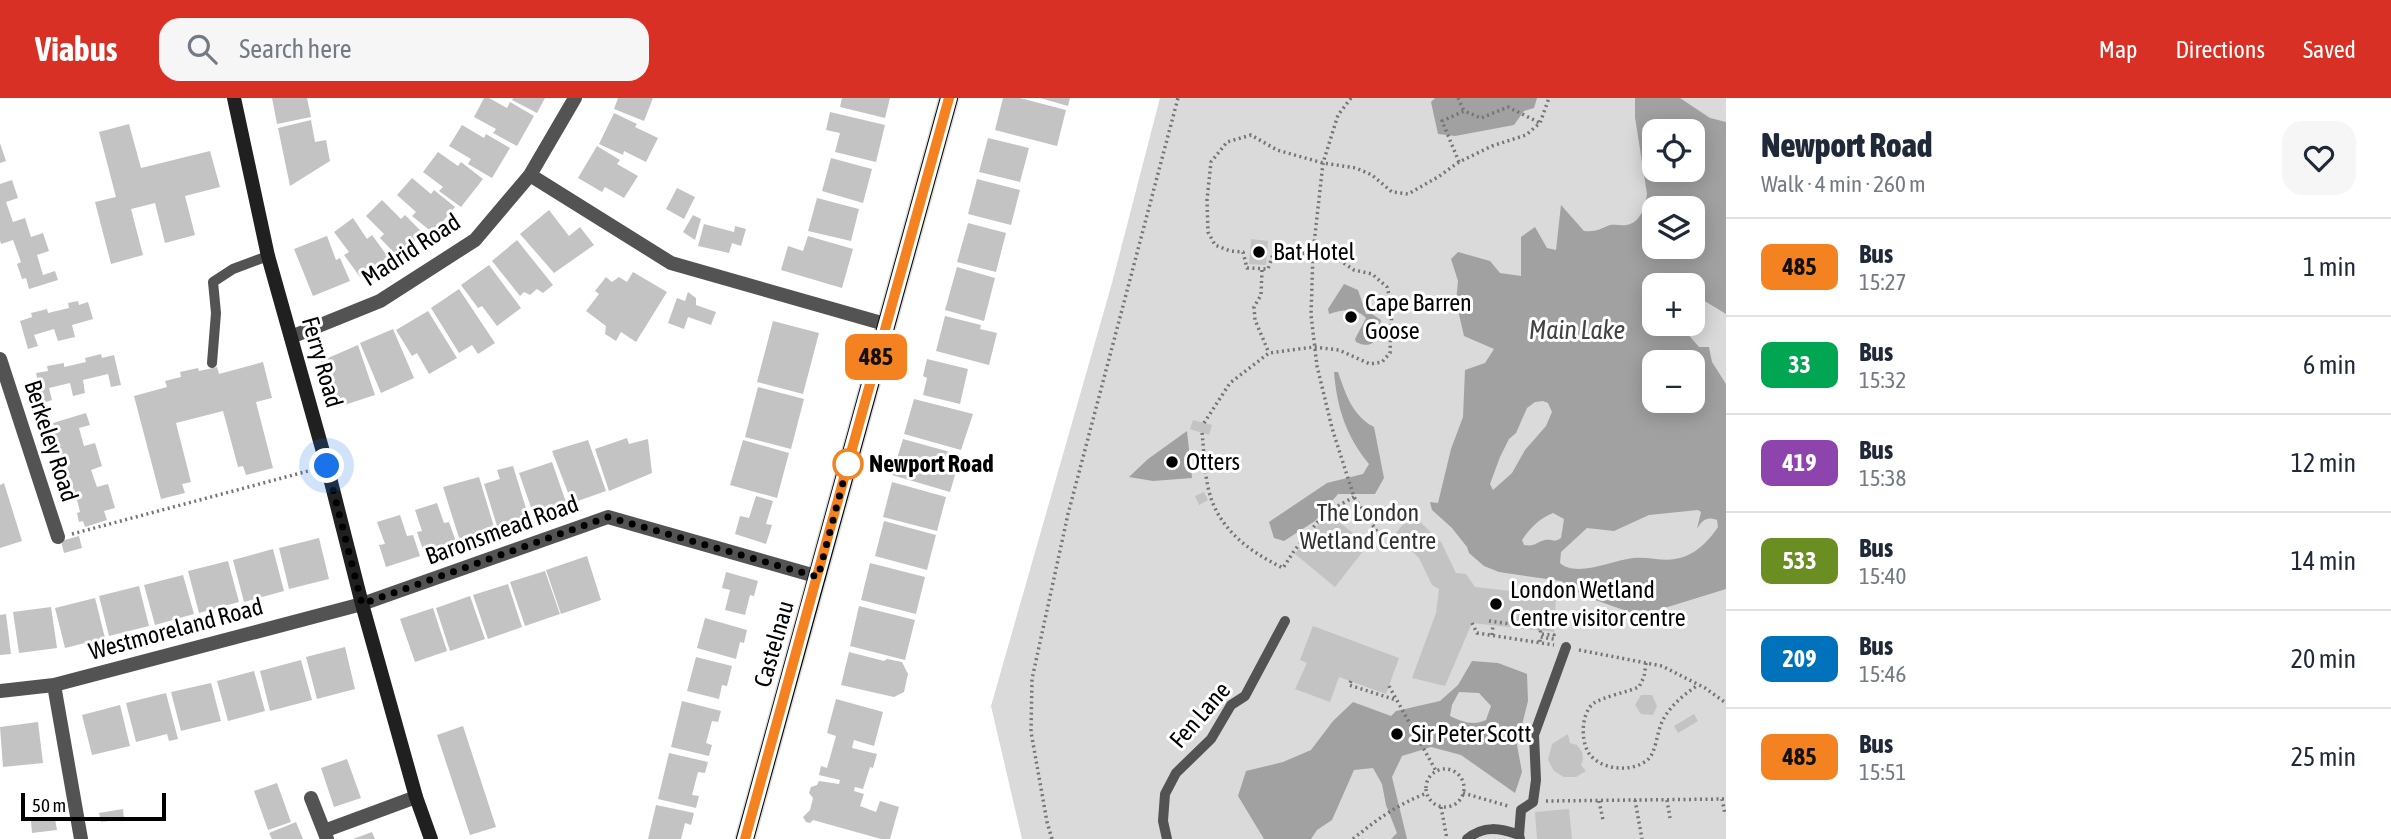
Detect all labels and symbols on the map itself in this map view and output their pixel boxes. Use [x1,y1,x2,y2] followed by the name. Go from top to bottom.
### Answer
[357,208,465,291] street label: Madrid Road
[1273,238,1356,265] place label: Bat Hotel
[1251,244,1267,260] marker: Bat Hotel
[1365,289,1472,344] place label: Cape Barren Goose
[1343,309,1359,325] marker: Cape Barren Goose
[297,313,348,410] street label: Ferry Road
[1529,315,1625,345] water label: Main Lake
[836,334,916,380] line badge: 485
[19,377,84,505] street label: Berkeley Road
[309,448,344,483] your location
[1186,448,1240,475] place label: Otters
[833,449,863,479] marker: Newport Road
[869,450,994,477] place label: Newport Road
[1164,454,1180,470] marker: Otters
[422,489,582,570] street label: Baronsmead Road
[1300,499,1436,554] park label: The London Wetland Centre
[1510,576,1686,631] place label: London Wetland Centre visitor centre
[86,592,266,665] street label: Westmoreland Road
[1488,596,1504,612] marker: London Wetland Centre visitor centre
[748,597,799,690] street label: Castelnau
[1164,676,1235,753] street label: Fen Lane
[1411,720,1531,747] place label: Sir Peter Scott
[1389,726,1405,742] marker: Sir Peter Scott
[21,790,166,822] scale bar

